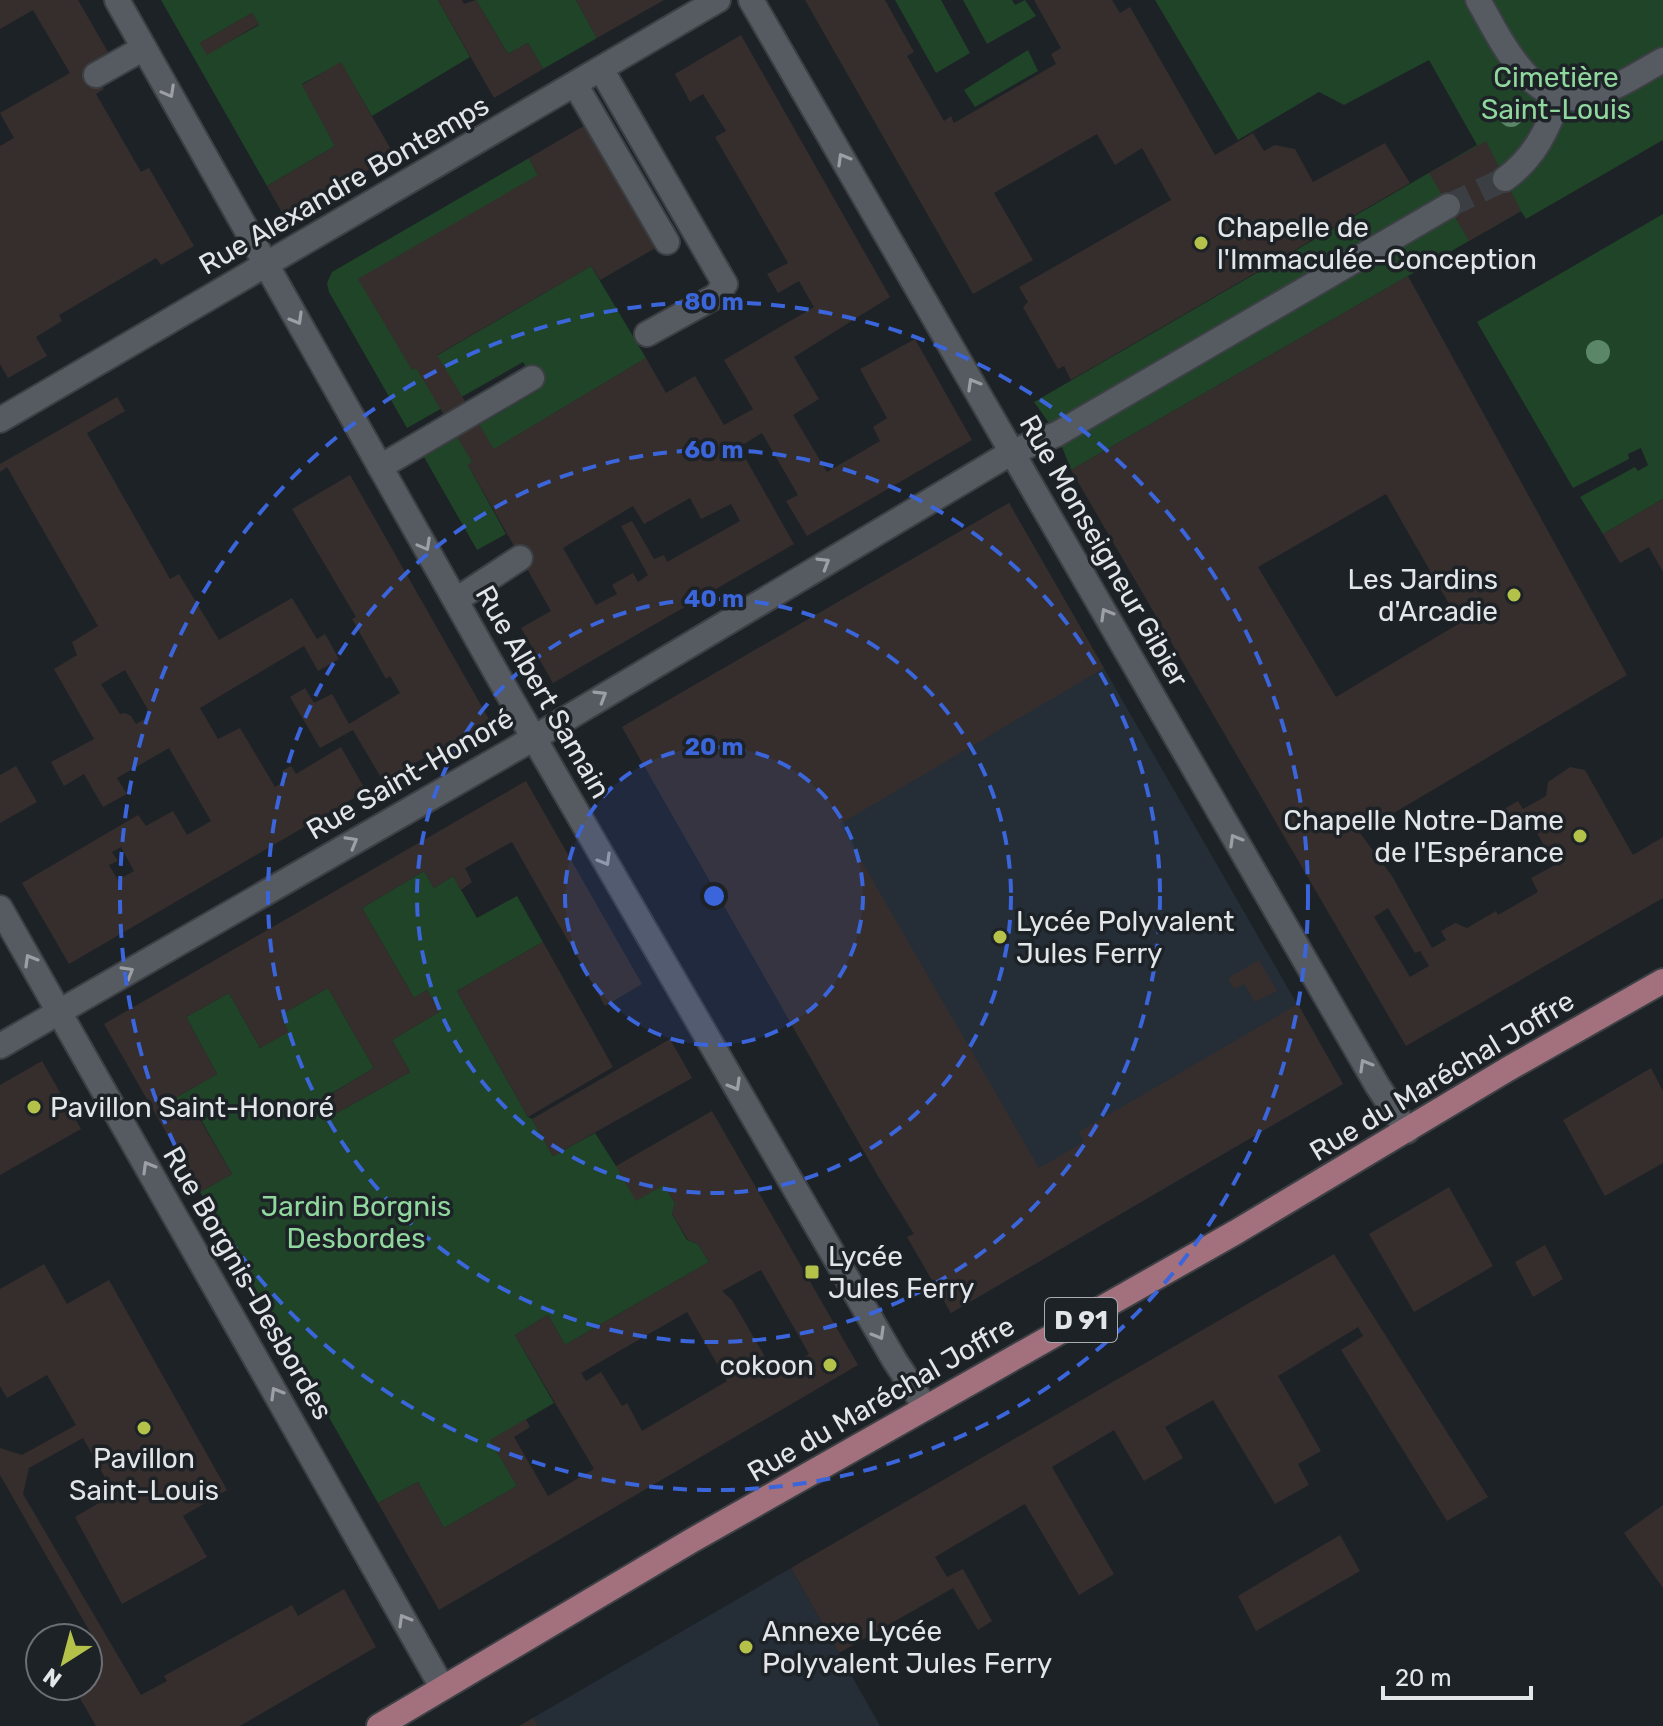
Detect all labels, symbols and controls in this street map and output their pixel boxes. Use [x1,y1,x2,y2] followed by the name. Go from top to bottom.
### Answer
[1481,61,1631,126] park label: Cimetière Saint-Louis
[159,83,175,98] one-way arrow
[193,88,495,282] street label: Rue Alexandre Bontemps
[837,153,853,168] one-way arrow
[1217,211,1537,276] place label: Chapelle de l'Immaculée-Conception
[1192,234,1210,252] marker: Chapelle de l'Immaculée-Conception
[684,288,744,316] text: 80 m
[287,311,302,325] one-way arrow
[967,378,983,393] one-way arrow
[1013,409,1196,693] street label: Rue Monseigneur Gibier
[684,436,744,464] text: 60 m
[415,537,430,551] one-way arrow
[815,558,830,573] one-way arrow
[1348,563,1498,628] place label: Les Jardins d'Arcadie
[469,580,617,804] street label: Rue Albert Samain
[684,585,744,613] text: 40 m
[1505,586,1523,604] marker: Les Jardins d'Arcadie
[1100,608,1116,623] one-way arrow
[592,691,607,706] one-way arrow
[301,701,519,847] street label: Rue Saint-Honoré
[684,733,744,761] text: 20 m
[1283,804,1564,869] place label: Chapelle Notre-Dame de l'Espérance
[1571,827,1589,845] marker: Chapelle Notre-Dame de l'Espérance
[1229,834,1245,849] one-way arrow
[343,836,358,852] one-way arrow
[595,851,611,866] one-way arrow
[700,882,728,910] centre of rings
[1016,905,1234,970] place label: Lycée Polyvalent Jules Ferry
[991,928,1009,946] marker: Lycée Polyvalent Jules Ferry
[24,954,40,969] one-way arrow
[119,967,133,982] one-way arrow
[1304,984,1580,1168] street label: Rue du Maréchal Joffre
[1359,1059,1375,1074] one-way arrow
[725,1076,741,1091] one-way arrow
[50,1091,334,1124] place label: Pavillon Saint-Honoré
[25,1098,43,1116] marker: Pavillon Saint-Honoré
[156,1141,340,1425] street label: Rue Borgnis-Desbordes
[142,1161,157,1175] one-way arrow
[261,1190,451,1255] park label: Jardin Borgnis Desbordes
[828,1240,975,1305] place label: Lycée Jules Ferry
[803,1263,821,1281] marker: Lycée Jules Ferry
[1045,1298,1117,1342] road number: D 91
[742,1309,1020,1489] street label: Rue du Maréchal Joffre
[869,1325,885,1340] one-way arrow
[720,1349,814,1382] place label: cokoon
[821,1356,839,1374] marker: cokoon
[270,1388,286,1402] one-way arrow
[135,1419,153,1437] marker: Pavillon Saint-Louis
[69,1442,219,1507] place label: Pavillon Saint-Louis
[398,1614,414,1628] one-way arrow
[762,1615,1052,1680] place label: Annexe Lycée Polyvalent Jules Ferry
[24,1622,104,1702] north arrow
[737,1638,755,1656] marker: Annexe Lycée Polyvalent Jules Ferry
[1383,1650,1531,1700] scale bar
[38,1662,67,1693] text: N
[1395,1664,1452,1692] text: 20 m

